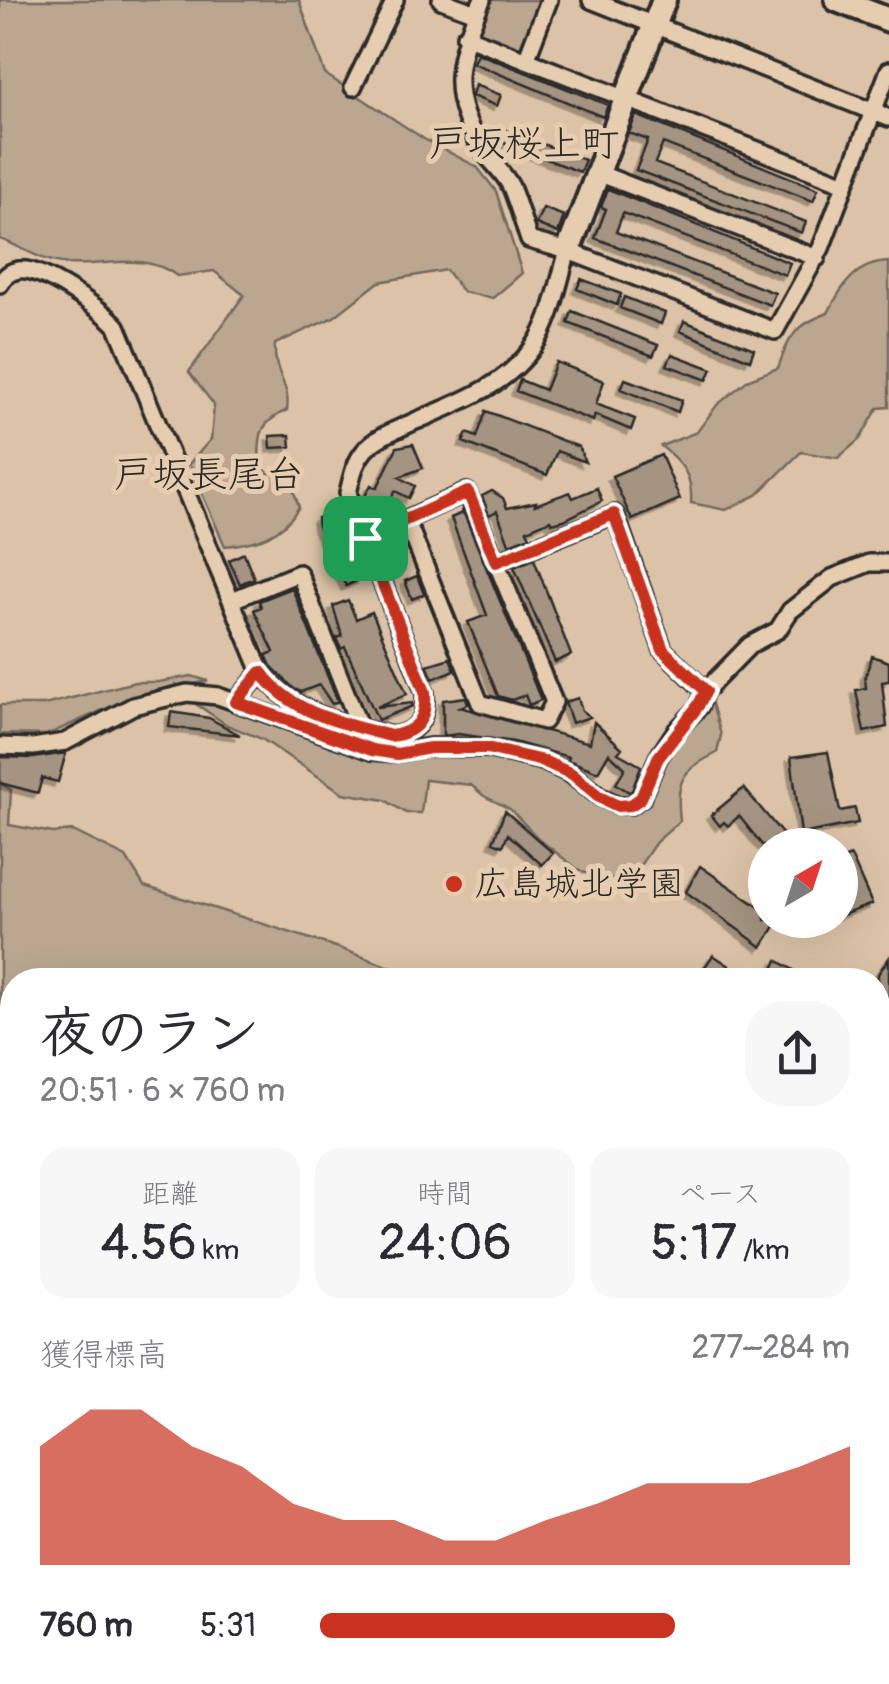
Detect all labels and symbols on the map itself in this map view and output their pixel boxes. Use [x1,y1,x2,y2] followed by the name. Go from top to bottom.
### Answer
[429,120,619,168] district label: 戸坂桜上町
[114,451,304,499] district label: 戸坂長尾台
[323,496,408,581] pin
[748,828,858,938] north arrow
[474,862,684,906] place label: 広島城北学園
[443,873,465,895] marker: 広島城北学園

